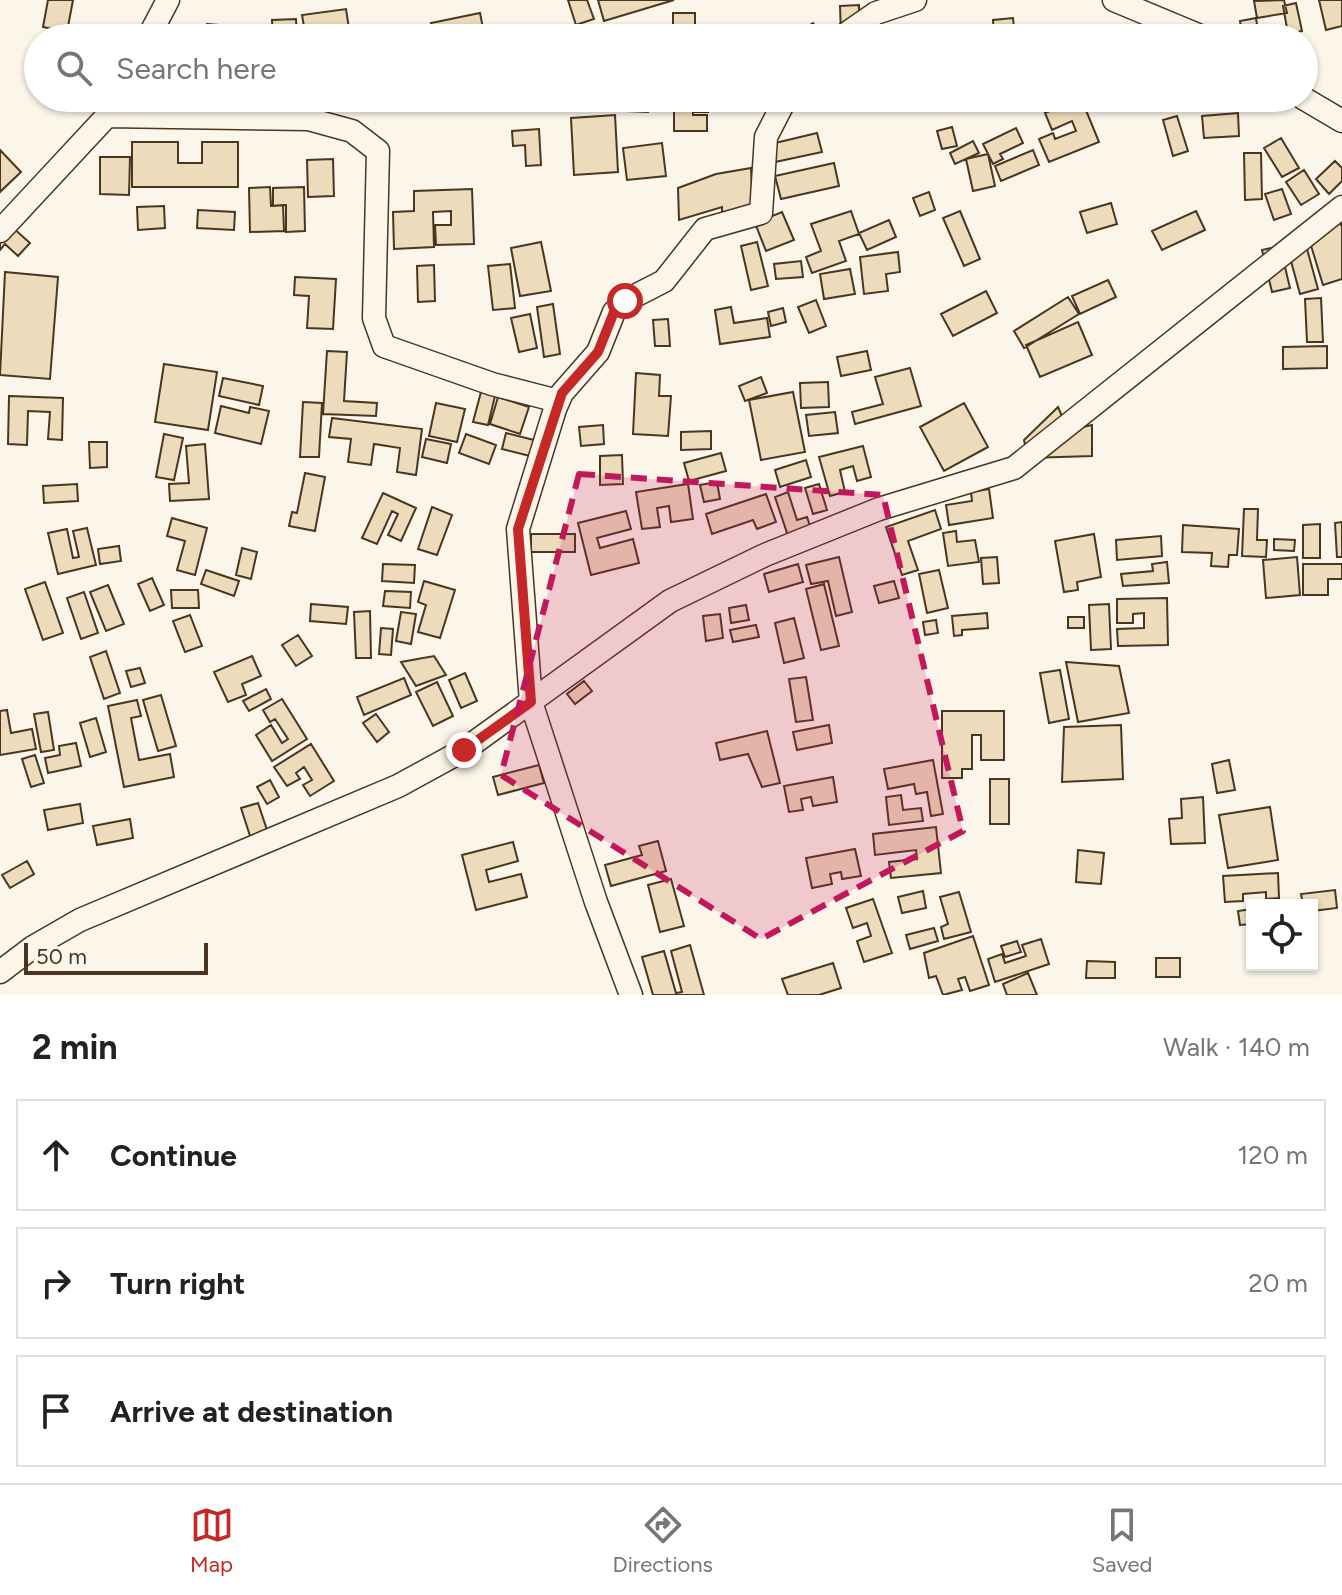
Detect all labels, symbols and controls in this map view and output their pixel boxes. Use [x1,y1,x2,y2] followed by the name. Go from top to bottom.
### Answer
[24,24,1318,112] search box
[52,46,96,90] icon: search
[116,50,276,87] text: Search here
[607,283,643,319] route start
[446,732,482,768] route end
[1246,899,1318,971] map controls
[1246,899,1318,971] button: locate
[24,939,208,975] scale bar
[36,943,87,970] text: 50 m
[32,1027,118,1068] text: 2 min
[1163,1031,1310,1063] text: Walk · 140 m
[34,1133,78,1177] icon: ahead
[110,1137,237,1174] text: Continue
[1238,1139,1308,1171] text: 120 m
[34,1261,78,1305] icon: right
[110,1265,245,1302] text: Turn right
[1248,1267,1308,1299] text: 20 m
[34,1389,78,1433] icon: arrive
[110,1393,393,1430] text: Arrive at destination
[190,1503,234,1578] tab: Map
[613,1503,713,1578] tab: Directions
[1092,1503,1152,1578] tab: Saved

